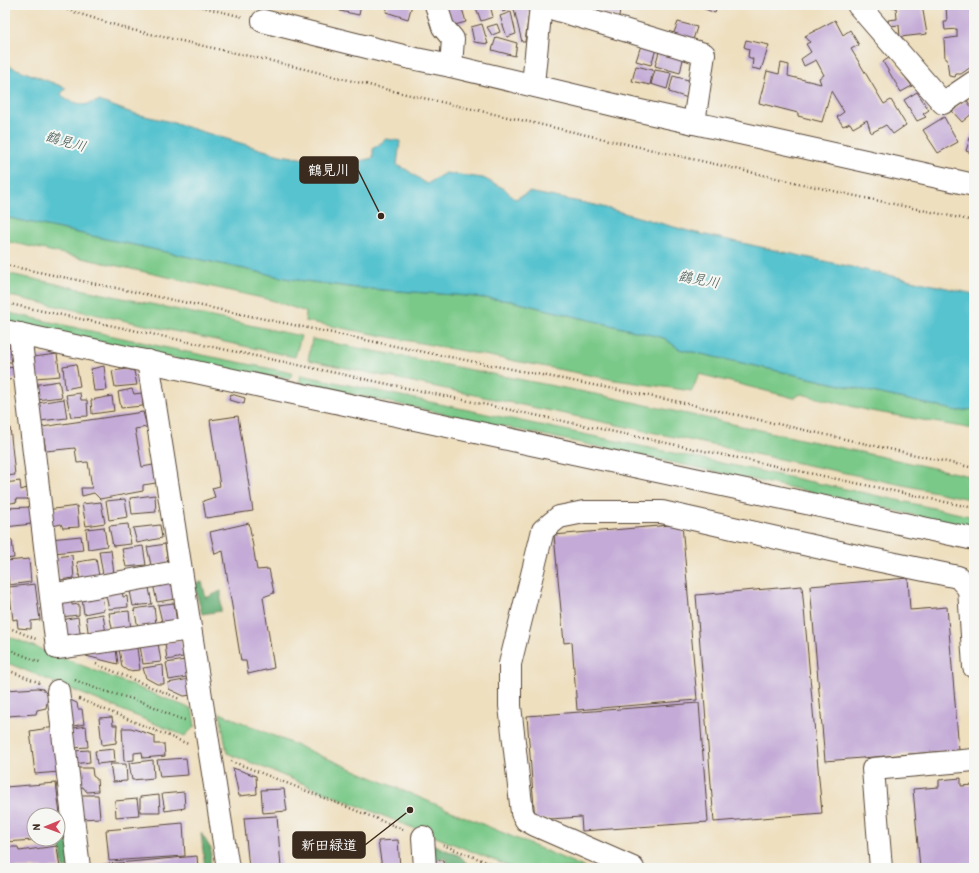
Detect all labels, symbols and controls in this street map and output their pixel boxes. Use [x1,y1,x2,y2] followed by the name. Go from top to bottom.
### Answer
[43,126,89,155] water label: 鶴見川
[300,157,358,183] callout: 鶴見川
[308,160,350,179] text: 鶴見川
[677,265,722,292] water label: 鶴見川
[26,807,66,847] north arrow
[29,824,43,830] text: N
[293,832,365,858] callout: 新田緑道
[301,835,357,854] text: 新田緑道

